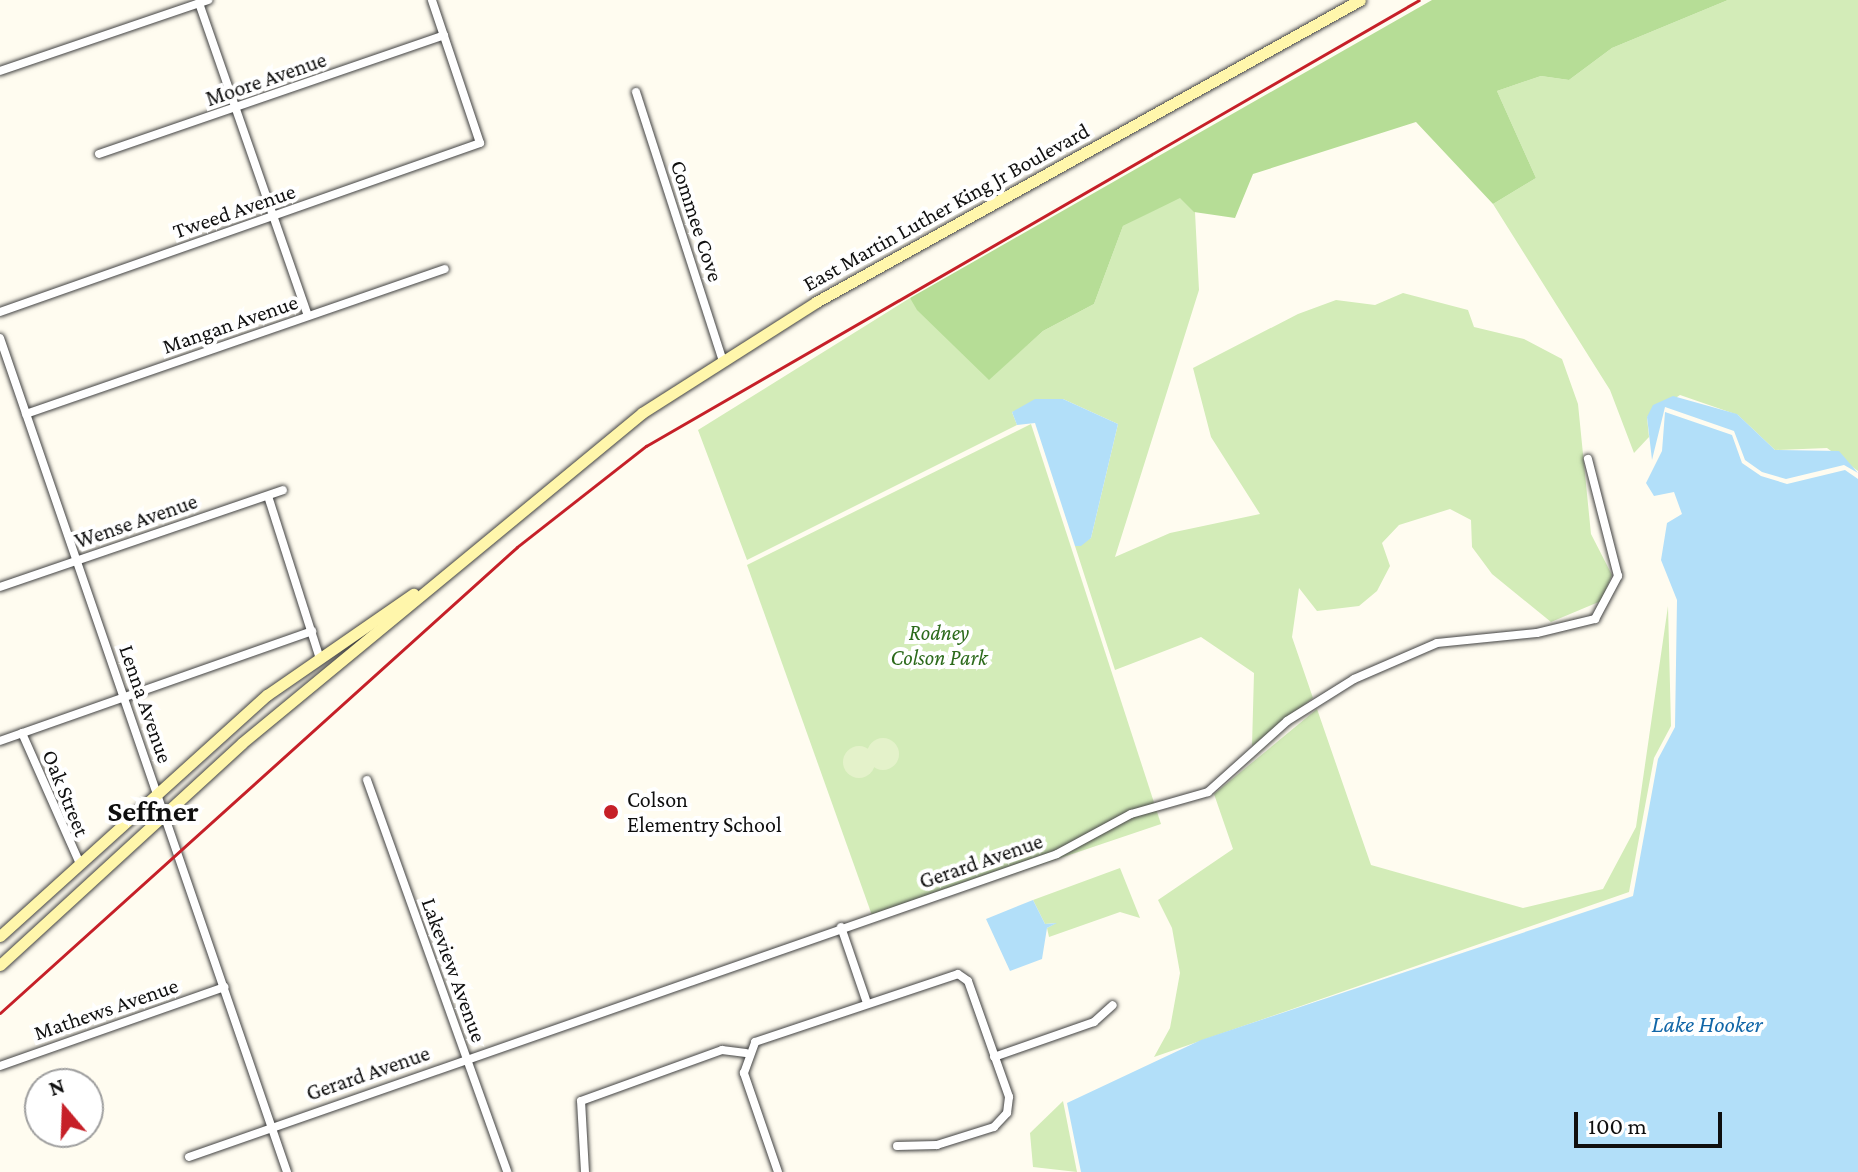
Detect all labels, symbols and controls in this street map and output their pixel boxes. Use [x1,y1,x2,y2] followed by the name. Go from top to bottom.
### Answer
[202,46,330,112] street label: Moore Avenue
[798,117,1094,297] street label: East Martin Luther King Jr Boulevard
[665,157,729,285] street label: Commee Cove
[169,178,299,244] street label: Tweed Avenue
[159,288,301,360] street label: Mangan Avenue
[71,488,201,554] street label: Wense Avenue
[890,619,988,670] park label: Rodney Colson Park
[113,641,179,767] street label: Lenna Avenue
[37,746,95,840] street label: Oak Street
[627,786,782,838] place label: Colson Elementry School
[107,793,199,829] district label: Seffner
[602,803,620,821] marker: Colson Elementry School
[916,828,1046,894] street label: Gerard Avenue
[416,894,492,1046] street label: Lakeview Avenue
[30,972,182,1046] street label: Mathews Avenue
[1651,1010,1763,1038] water label: Lake Hooker
[303,1040,433,1106] street label: Gerard Avenue
[24,1068,104,1148] north arrow
[46,1072,68,1101] text: N
[1578,1096,1726,1146] scale bar
[1588,1112,1647,1139] text: 100 m

